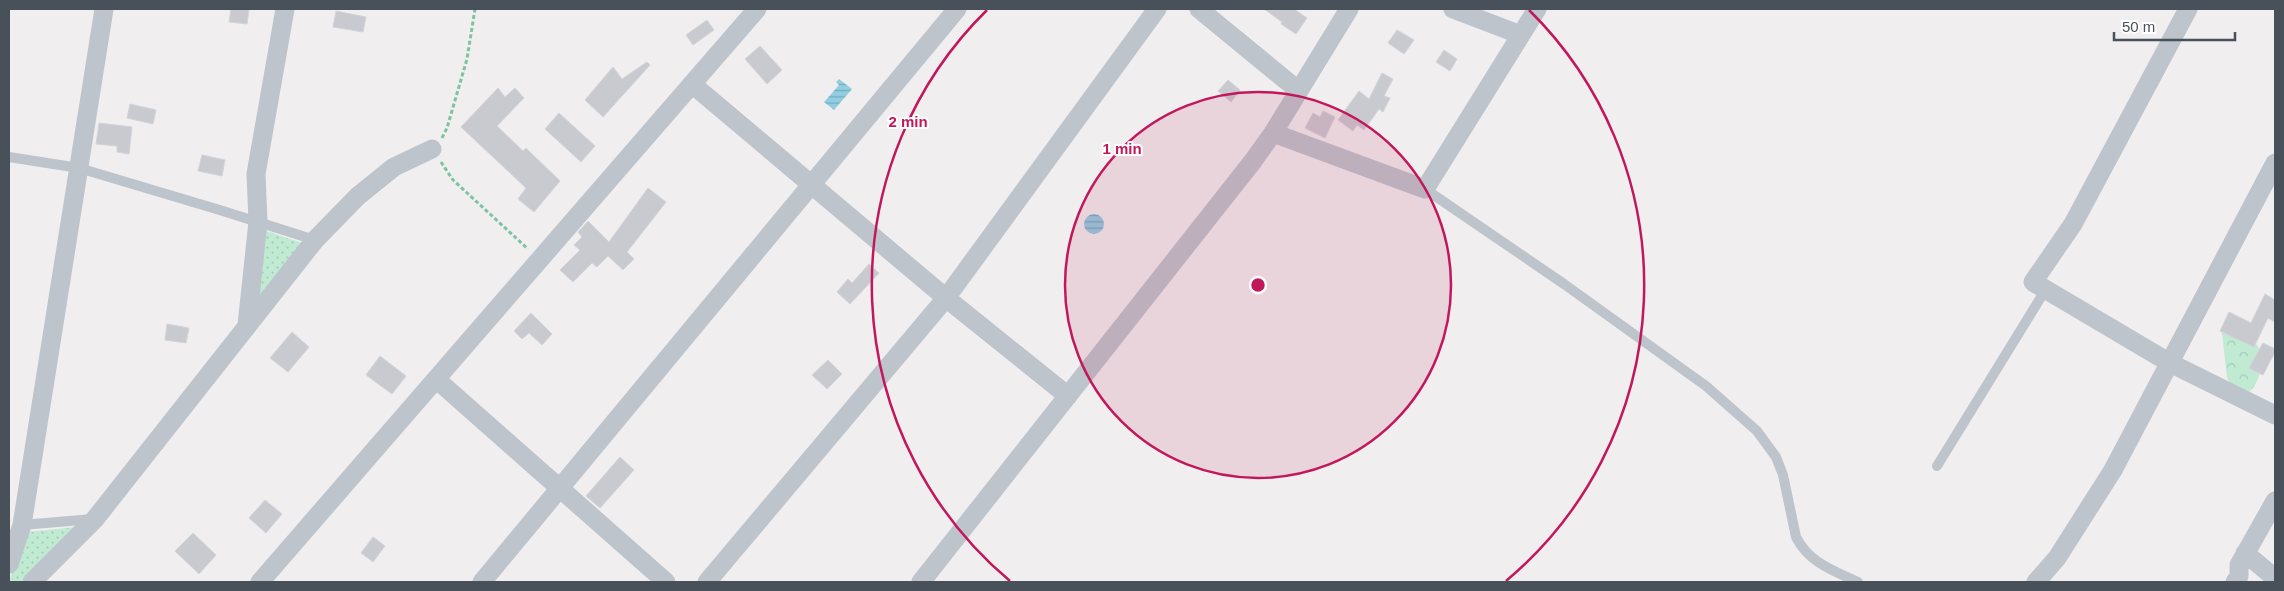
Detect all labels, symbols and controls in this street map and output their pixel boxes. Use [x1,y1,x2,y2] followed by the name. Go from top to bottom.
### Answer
[2114,10,2235,42] scale bar
[2122,18,2155,35] text: 50 m
[888,113,928,130] text: 2 min
[1102,140,1142,157] text: 1 min
[1249,276,1267,294] centre of rings

